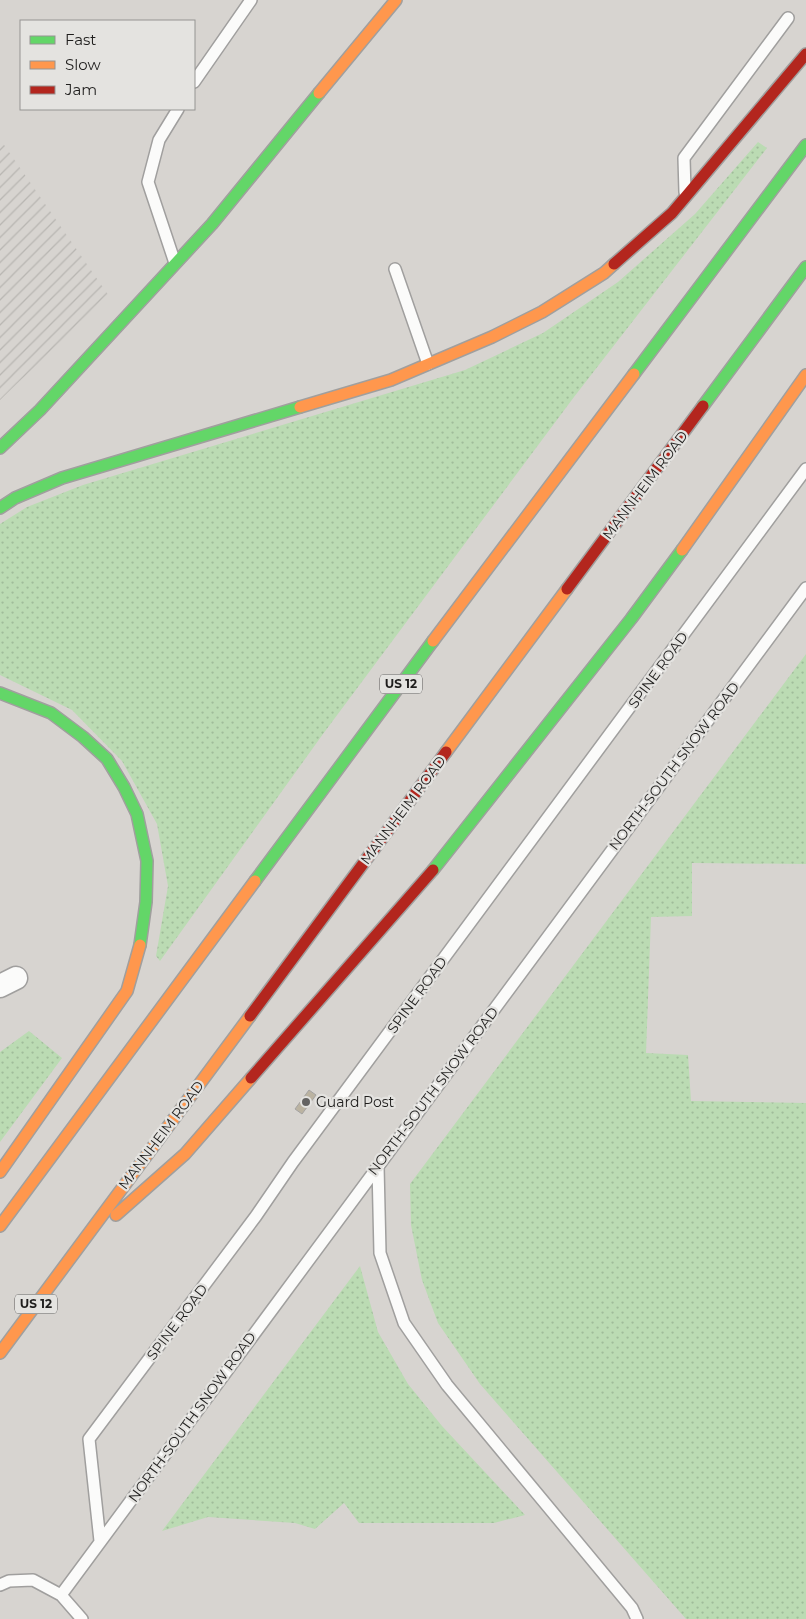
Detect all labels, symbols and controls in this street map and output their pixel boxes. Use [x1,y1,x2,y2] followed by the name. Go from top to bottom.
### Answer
[20,20,195,110] legend
[65,30,96,49] text: Fast
[65,55,101,74] text: Slow
[64,80,97,99] text: Jam
[598,427,692,543] street label: MANNHEIM ROAD
[624,628,692,712] street label: SPINE ROAD
[380,674,422,694] road number: US 12
[605,678,743,854] street label: NORTH-SOUTH SNOW ROAD
[356,752,450,868] street label: MANNHEIM ROAD
[383,953,451,1037] street label: SPINE ROAD
[364,1003,502,1179] street label: NORTH-SOUTH SNOW ROAD
[114,1077,208,1193] street label: MANNHEIM ROAD
[316,1093,395,1111] place label: Guard Post
[300,1096,312,1108] marker: Guard Post
[143,1280,211,1364] street label: SPINE ROAD
[15,1295,57,1314] road number: US 12
[124,1328,260,1506] street label: NORTH-SOUTH SNOW ROAD

